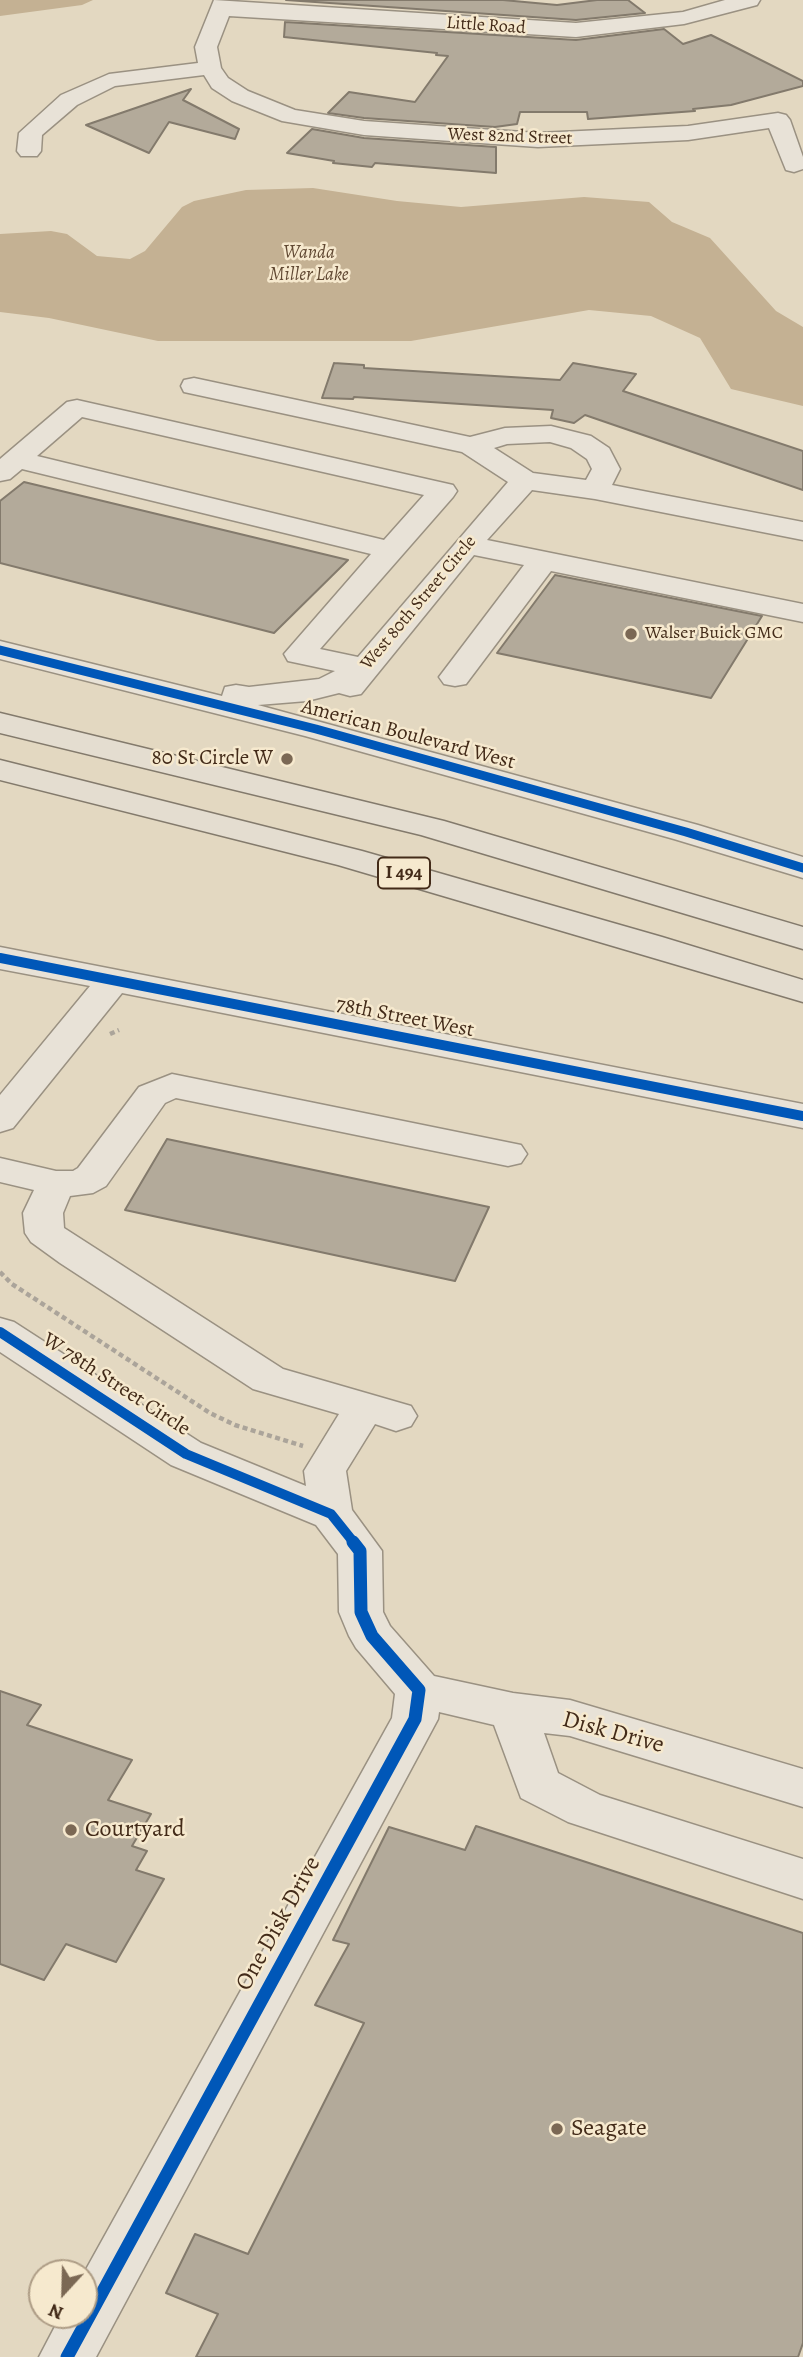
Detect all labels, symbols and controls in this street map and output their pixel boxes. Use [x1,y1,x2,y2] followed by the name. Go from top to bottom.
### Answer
[446,12,526,40] street label: Little Road
[447,124,573,150] street label: West 82nd Street
[269,242,349,286] water label: Wanda Miller Lake
[357,532,481,674] street label: West 80th Street Circle
[645,623,783,645] place label: Walser Buick GMC
[623,626,639,642] marker: Walser Buick GMC
[298,694,518,776] street label: American Boulevard West
[152,746,273,772] place label: 80 St Circle W
[279,751,295,767] marker: 80 St Circle W
[378,858,430,888] road number: I 494
[334,992,476,1044] street label: 78th Street West
[38,1328,194,1442] street label: W 78th Street Circle
[559,1706,667,1760] street label: Disk Drive
[85,1816,185,1844] place label: Courtyard
[63,1822,79,1838] marker: Courtyard
[230,1852,328,1996] street label: One Disk Drive
[571,2115,647,2143] place label: Seagate
[549,2121,565,2137] marker: Seagate
[28,2259,98,2329] north arrow
[45,2297,67,2326] text: N

